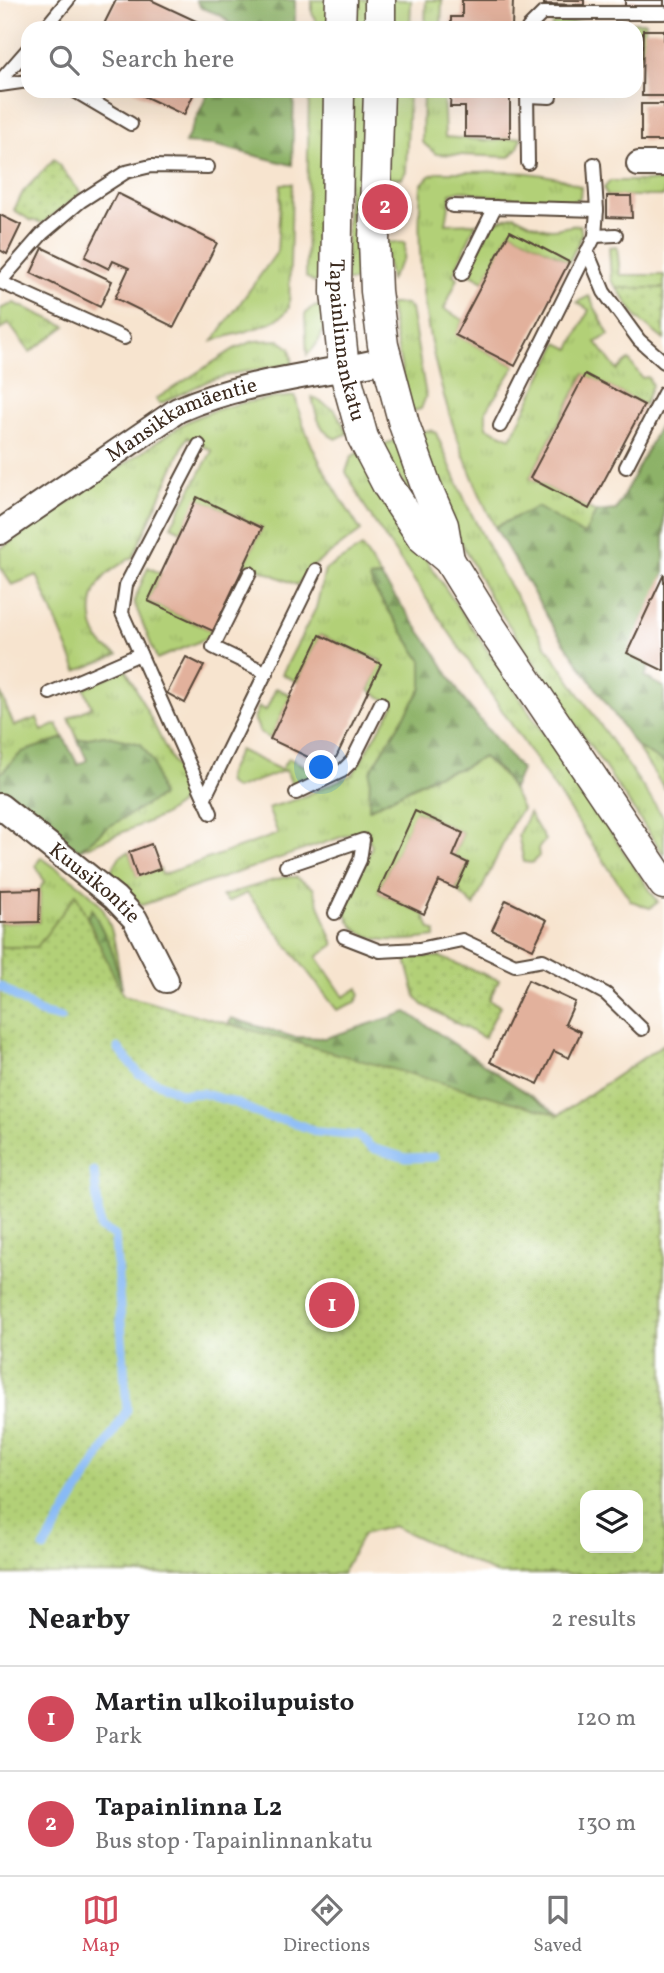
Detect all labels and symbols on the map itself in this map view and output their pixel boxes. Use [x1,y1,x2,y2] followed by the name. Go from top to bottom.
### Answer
[362,181,408,233] pin: 2
[321,259,372,425] street label: Tapainlinnankatu
[100,371,260,469] street label: Mansikkamäentie
[304,750,338,784] your location
[43,836,147,930] street label: Kuusikontie
[309,1279,355,1331] pin: 1

